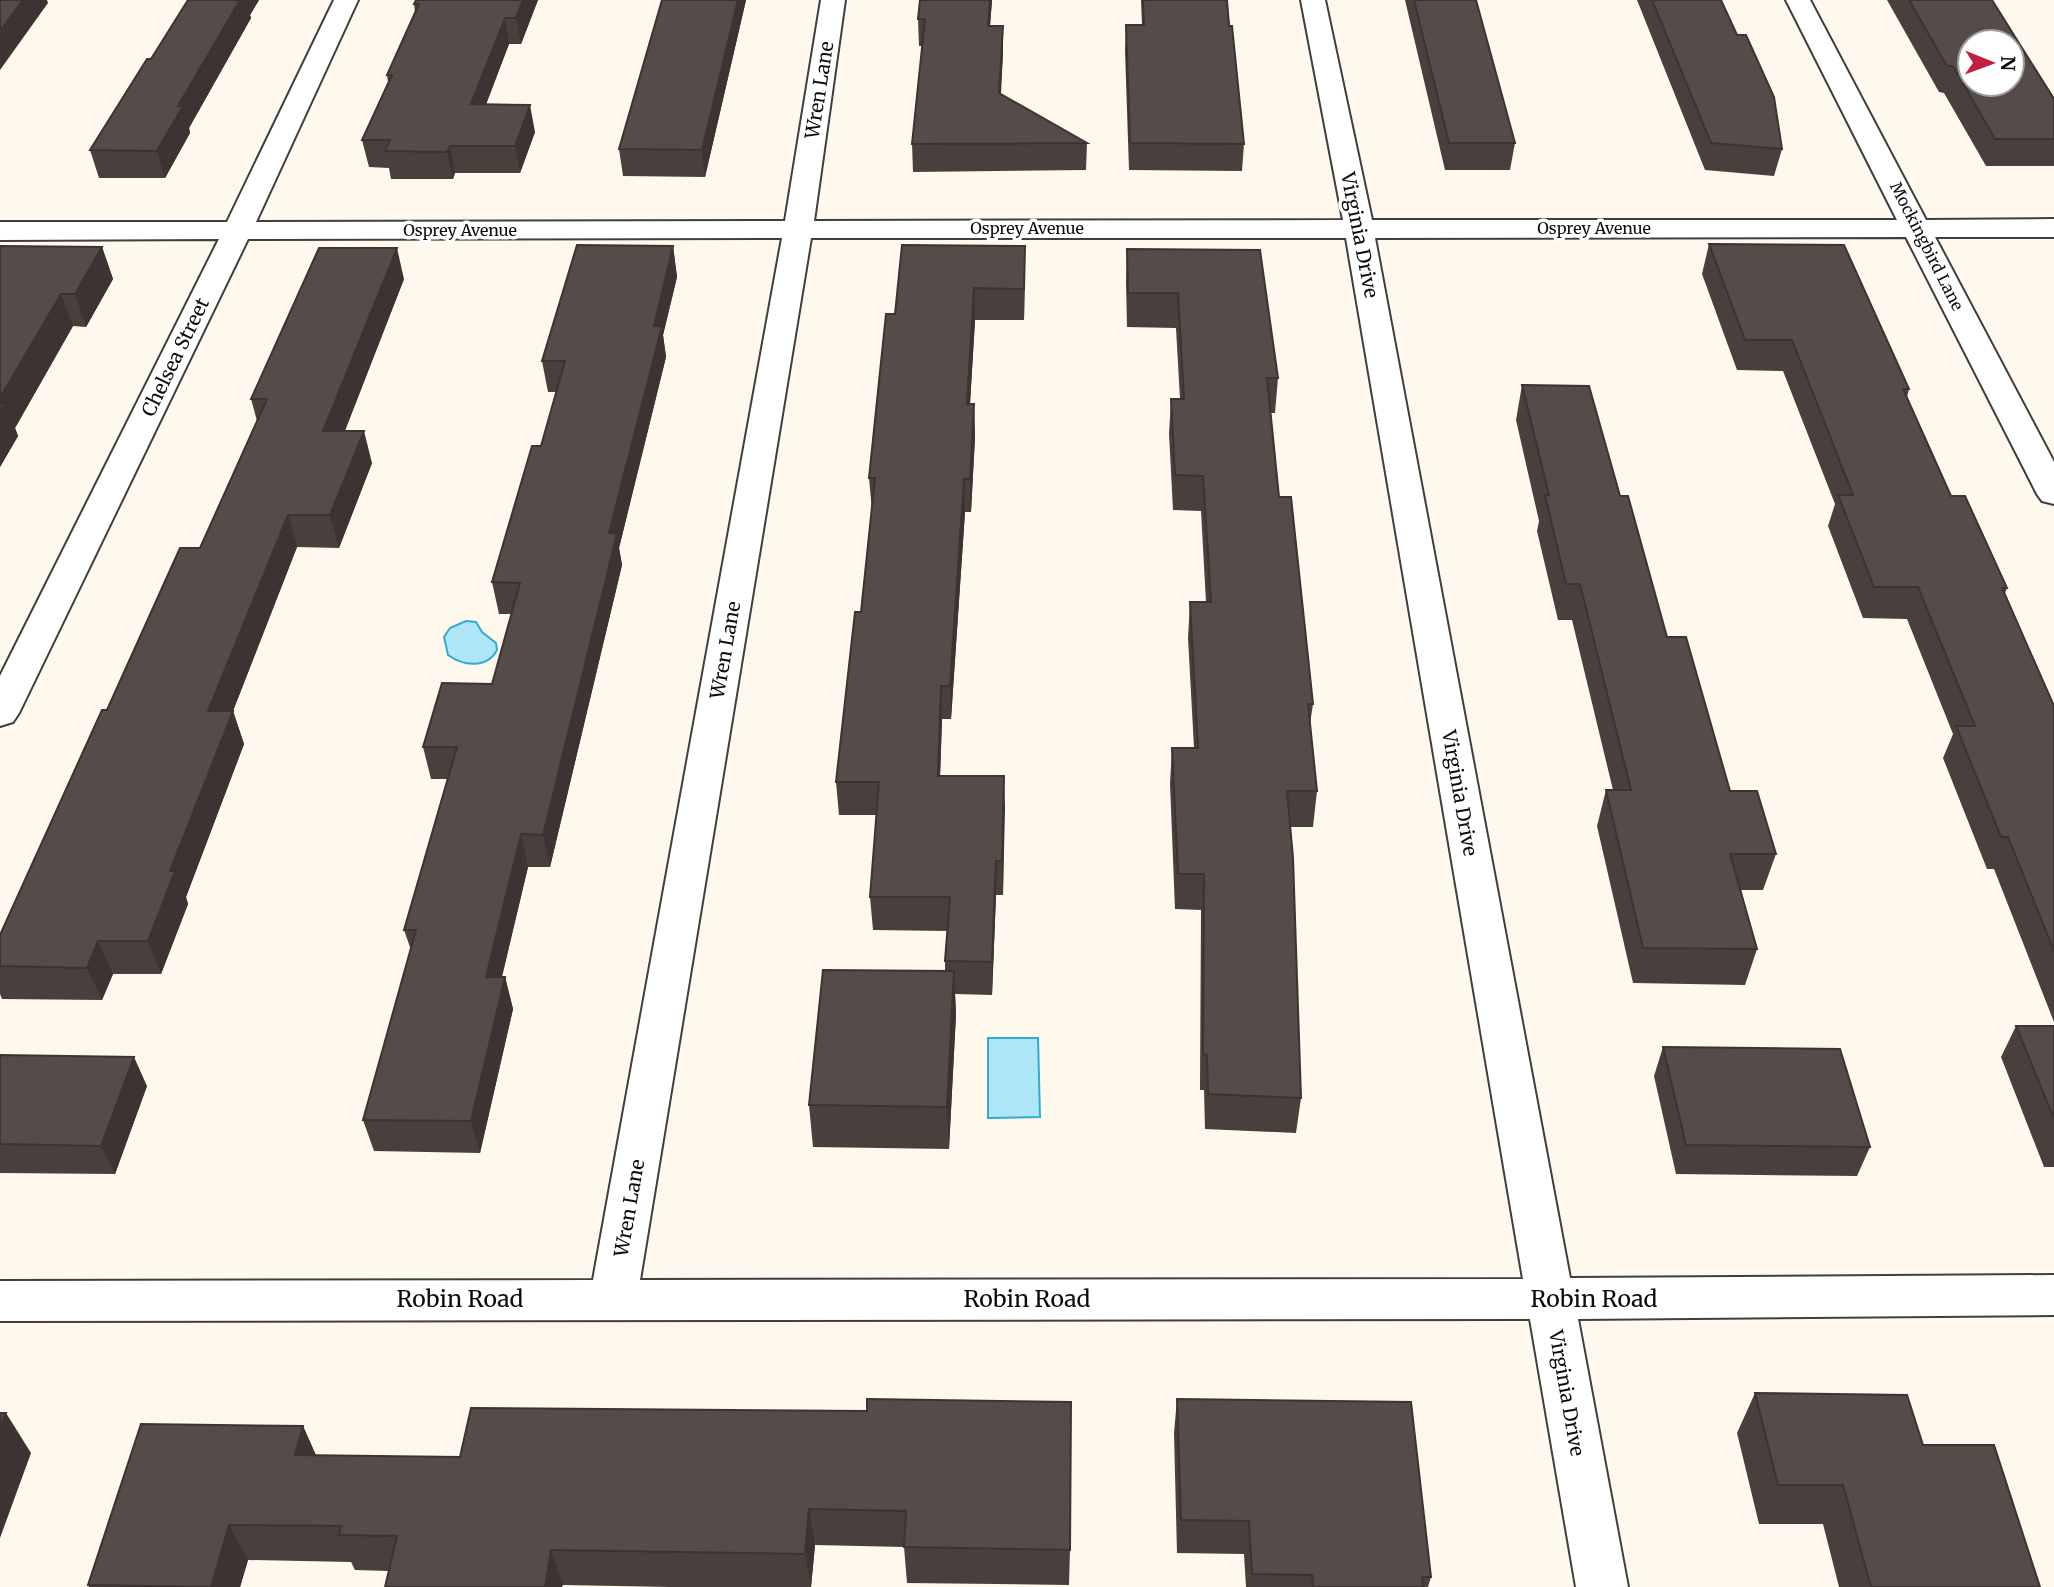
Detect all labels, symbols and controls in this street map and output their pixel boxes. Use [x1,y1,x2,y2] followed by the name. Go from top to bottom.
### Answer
[1956,28,2026,98] north arrow
[799,39,839,141] street label: Wren Lane
[1996,56,2020,71] text: N
[1336,169,1384,300] street label: Virginia Drive
[1886,178,1968,314] street label: Mockingbird Lane
[970,218,1084,238] street label: Osprey Avenue
[1537,218,1651,238] street label: Osprey Avenue
[403,220,517,240] street label: Osprey Avenue
[136,293,214,420] street label: Chelsea Street
[704,599,745,702] street label: Wren Lane
[1437,727,1483,858] street label: Virginia Drive
[608,1157,649,1260] street label: Wren Lane
[397,1284,524,1313] street label: Robin Road
[964,1284,1091,1313] street label: Robin Road
[1531,1284,1658,1313] street label: Robin Road
[1544,1327,1590,1458] street label: Virginia Drive

